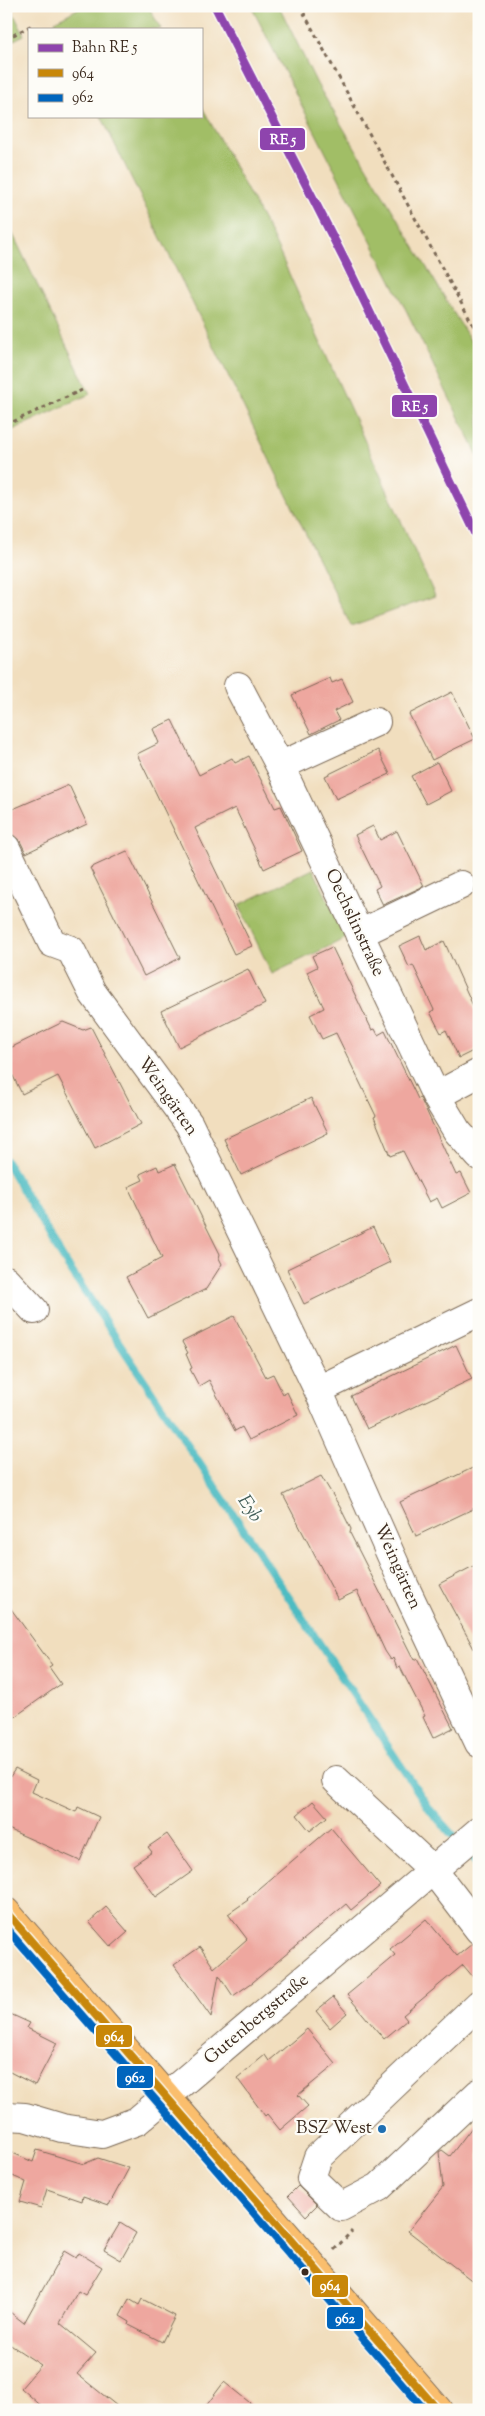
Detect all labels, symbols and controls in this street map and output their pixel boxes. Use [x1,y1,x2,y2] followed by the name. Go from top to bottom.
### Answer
[28,28,202,118] legend
[72,38,137,59] text: Bahn RE 5
[72,64,94,85] text: 964
[72,88,94,109] text: 962
[259,127,306,151] line badge: RE 5
[270,131,296,151] text: RE 5
[391,394,438,418] line badge: RE 5
[402,398,428,418] text: RE 5
[318,865,390,981] street label: Oechslinstraße
[130,1052,204,1142] street label: Weingärten
[230,1490,268,1528] water label: Eyb
[367,1520,428,1614] street label: Weingärten
[199,1968,315,2072] street label: Gutenbergstraße
[95,2024,133,2048] line badge: 964
[104,2028,124,2048] text: 964
[116,2065,154,2089] line badge: 962
[125,2069,146,2089] text: 962
[296,2116,372,2142] place label: BSZ West
[376,2123,388,2135] marker: BSZ West
[300,2267,310,2277] unlabelled marker
[311,2274,349,2298] line badge: 964
[320,2277,340,2297] text: 964
[326,2306,364,2330] line badge: 962
[335,2310,356,2330] text: 962

